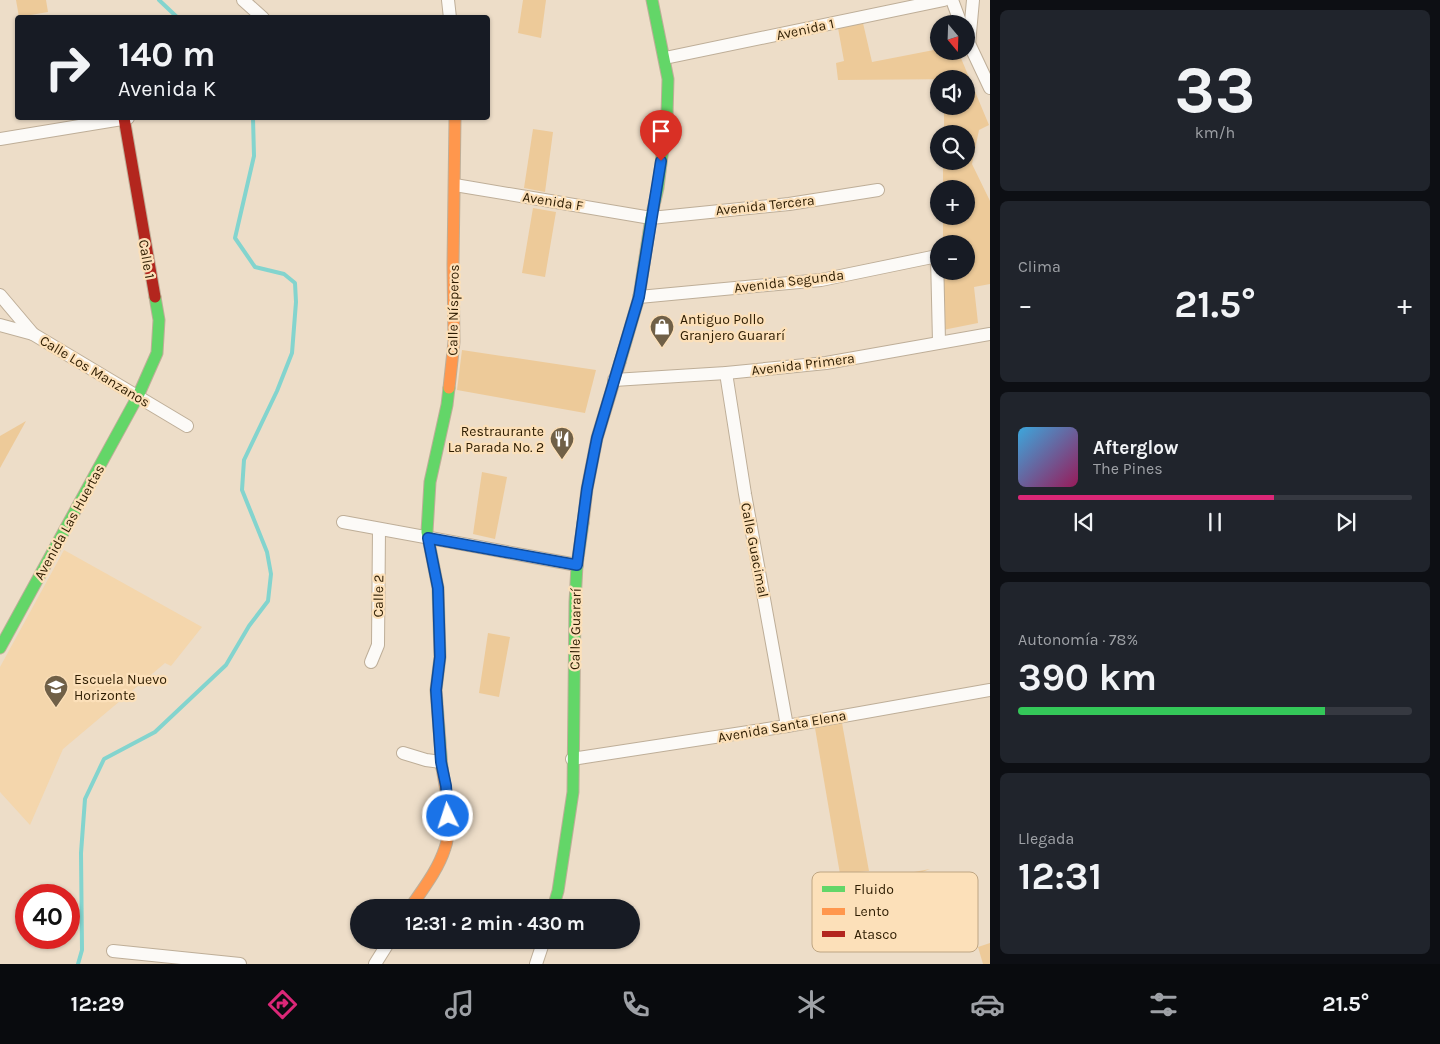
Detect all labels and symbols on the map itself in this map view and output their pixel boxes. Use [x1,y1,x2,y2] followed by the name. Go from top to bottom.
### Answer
[775,15,836,44] street label: Avenida 1
[930,15,975,60] north arrow
[640,110,682,161] pin
[521,188,584,215] street label: Avenida F
[715,192,815,219] street label: Avenida Tercera
[135,238,158,280] street label: Calle 1
[444,264,463,356] street label: Calle Nísperos
[733,266,845,297] street label: Avenida Segunda
[680,311,786,344] place label: Antiguo Pollo Granjero Guararí
[649,314,675,348] shop icon: Antiguo Pollo Granjero Guararí
[37,332,153,411] street label: Calle Los Manzanos
[750,350,856,379] street label: Avenida Primera
[448,423,544,456] place label: Restraurante La Parada No. 2
[549,426,575,460] restaurant icon: Restraurante La Parada No. 2
[31,462,108,583] street label: Avenida Las Huertas
[737,501,772,599] street label: Calle Guacimal
[370,574,387,618] street label: Calle 2
[566,587,585,670] street label: Calle Guararí
[74,671,167,704] place label: Escuela Nuevo Horizonte
[43,674,69,708] school or university icon: Escuela Nuevo Horizonte
[717,707,848,746] street label: Avenida Santa Elena
[421,789,473,841] position arrow
[812,872,978,952] legend
[854,881,894,898] text: Fluido
[15,884,80,949] speed limit sign: 40
[854,903,889,920] text: Lento
[854,926,897,943] text: Atasco

